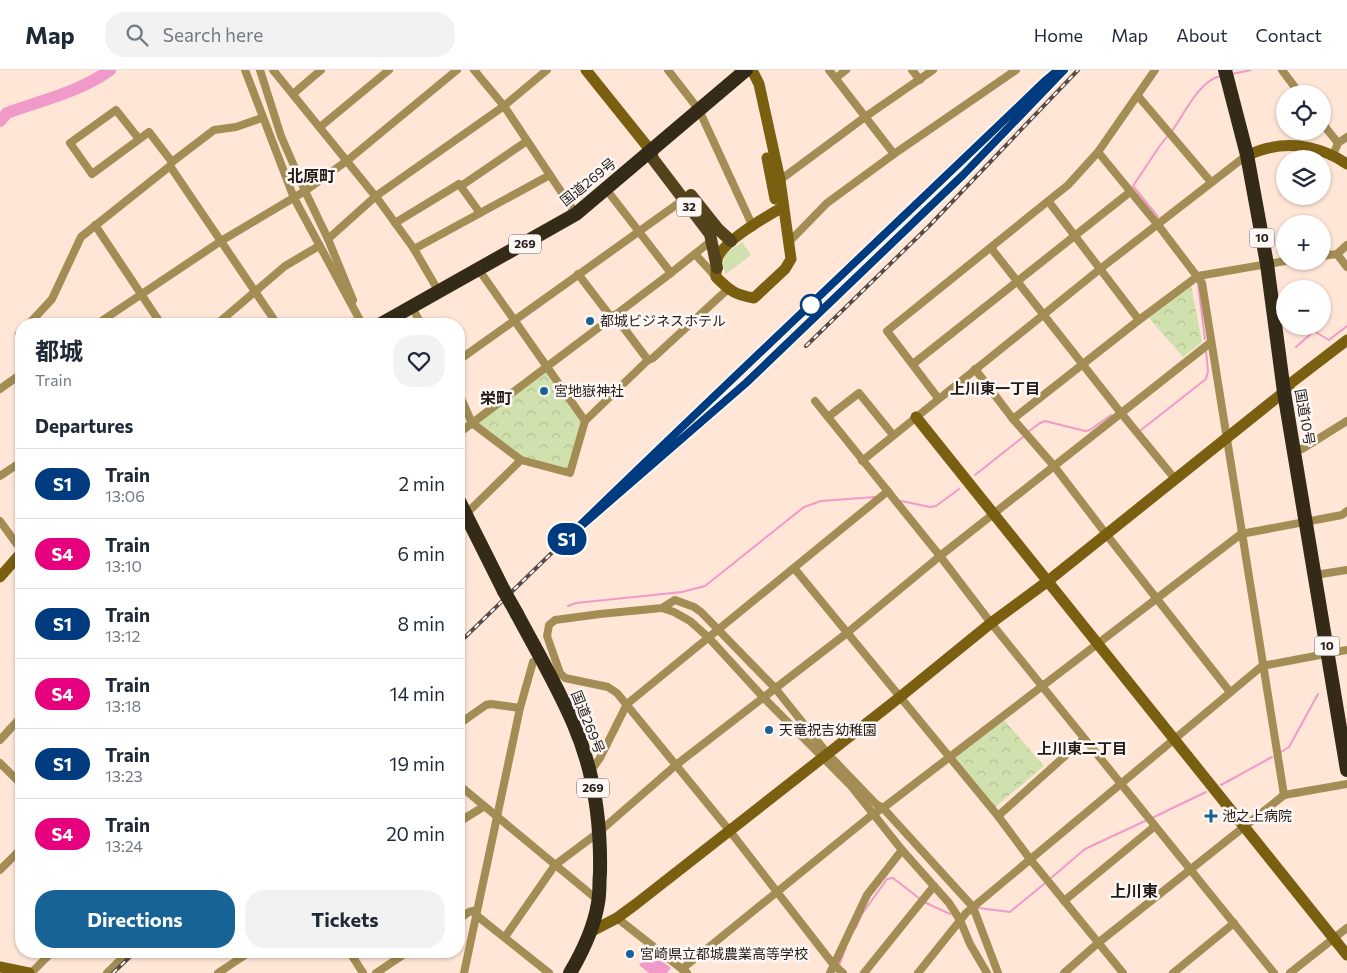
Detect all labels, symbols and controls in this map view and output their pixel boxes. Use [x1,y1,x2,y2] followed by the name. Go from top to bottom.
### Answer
[105,12,455,57] search box
[25,20,75,49] text: Map
[123,21,151,49] icon: search
[163,23,263,46] text: Search here
[1034,24,1083,46] text: Home
[1111,24,1148,46] text: Map
[1176,24,1228,46] text: About
[1256,24,1322,46] text: Contact
[1276,85,1331,335] map controls
[1276,85,1331,140] button: locate
[1276,150,1331,205] button: layers
[556,154,619,209] street label: 国道269号
[287,166,335,185] district label: 北原町
[676,198,702,216] road number: 32
[1276,215,1331,270] button: +
[1250,228,1274,248] road number: 10
[509,234,541,253] road number: 269
[1276,280,1331,335] button: −
[800,294,822,316] unlabelled marker
[600,312,726,329] place label: 都城ビジネスホテル
[584,315,596,327] marker: 都城ビジネスホテル
[393,335,445,387] button: heart
[35,336,83,365] text: 都城
[35,370,72,389] text: Train
[950,379,1040,397] district label: 上川東一丁目
[554,382,624,399] place label: 宮地嶽神社
[538,385,550,397] marker: 宮地嶽神社
[1292,387,1319,447] street label: 国道10号
[480,388,512,407] district label: 栄町
[35,414,133,437] text: Departures
[105,463,150,486] text: Train
[398,472,445,495] text: 2 min
[53,473,72,495] text: S1
[105,486,145,505] text: 13:06
[544,523,590,555] line badge: S1
[558,528,576,550] text: S1
[105,533,150,556] text: Train
[397,542,445,565] text: 6 min
[52,543,73,565] text: S4
[105,556,142,575] text: 13:10
[105,603,150,626] text: Train
[397,612,445,635] text: 8 min
[53,613,72,635] text: S1
[105,626,140,645] text: 13:12
[1314,636,1340,656] road number: 10
[105,673,150,696] text: Train
[389,682,445,705] text: 14 min
[52,683,73,705] text: S4
[568,688,609,756] street label: 国道269号
[105,696,141,715] text: 13:18
[779,721,877,738] place label: 天竜祝吉幼稚園
[763,724,775,736] marker: 天竜祝吉幼稚園
[1037,739,1127,757] district label: 上川東二丁目
[105,743,150,766] text: Train
[389,752,445,775] text: 19 min
[53,753,72,775] text: S1
[105,766,143,785] text: 13:23
[577,778,609,798] road number: 269
[1222,807,1292,824] place label: 池之上病院
[1204,809,1218,823] marker: 池之上病院
[105,813,150,836] text: Train
[386,822,445,845] text: 20 min
[52,823,73,845] text: S4
[105,836,143,855] text: 13:24
[1110,881,1158,900] district label: 上川東
[35,890,235,948] button: Directions
[245,890,445,948] button: Tickets
[640,945,808,962] place label: 宮崎県立都城農業高等学校
[624,948,636,960] marker: 宮崎県立都城農業高等学校

